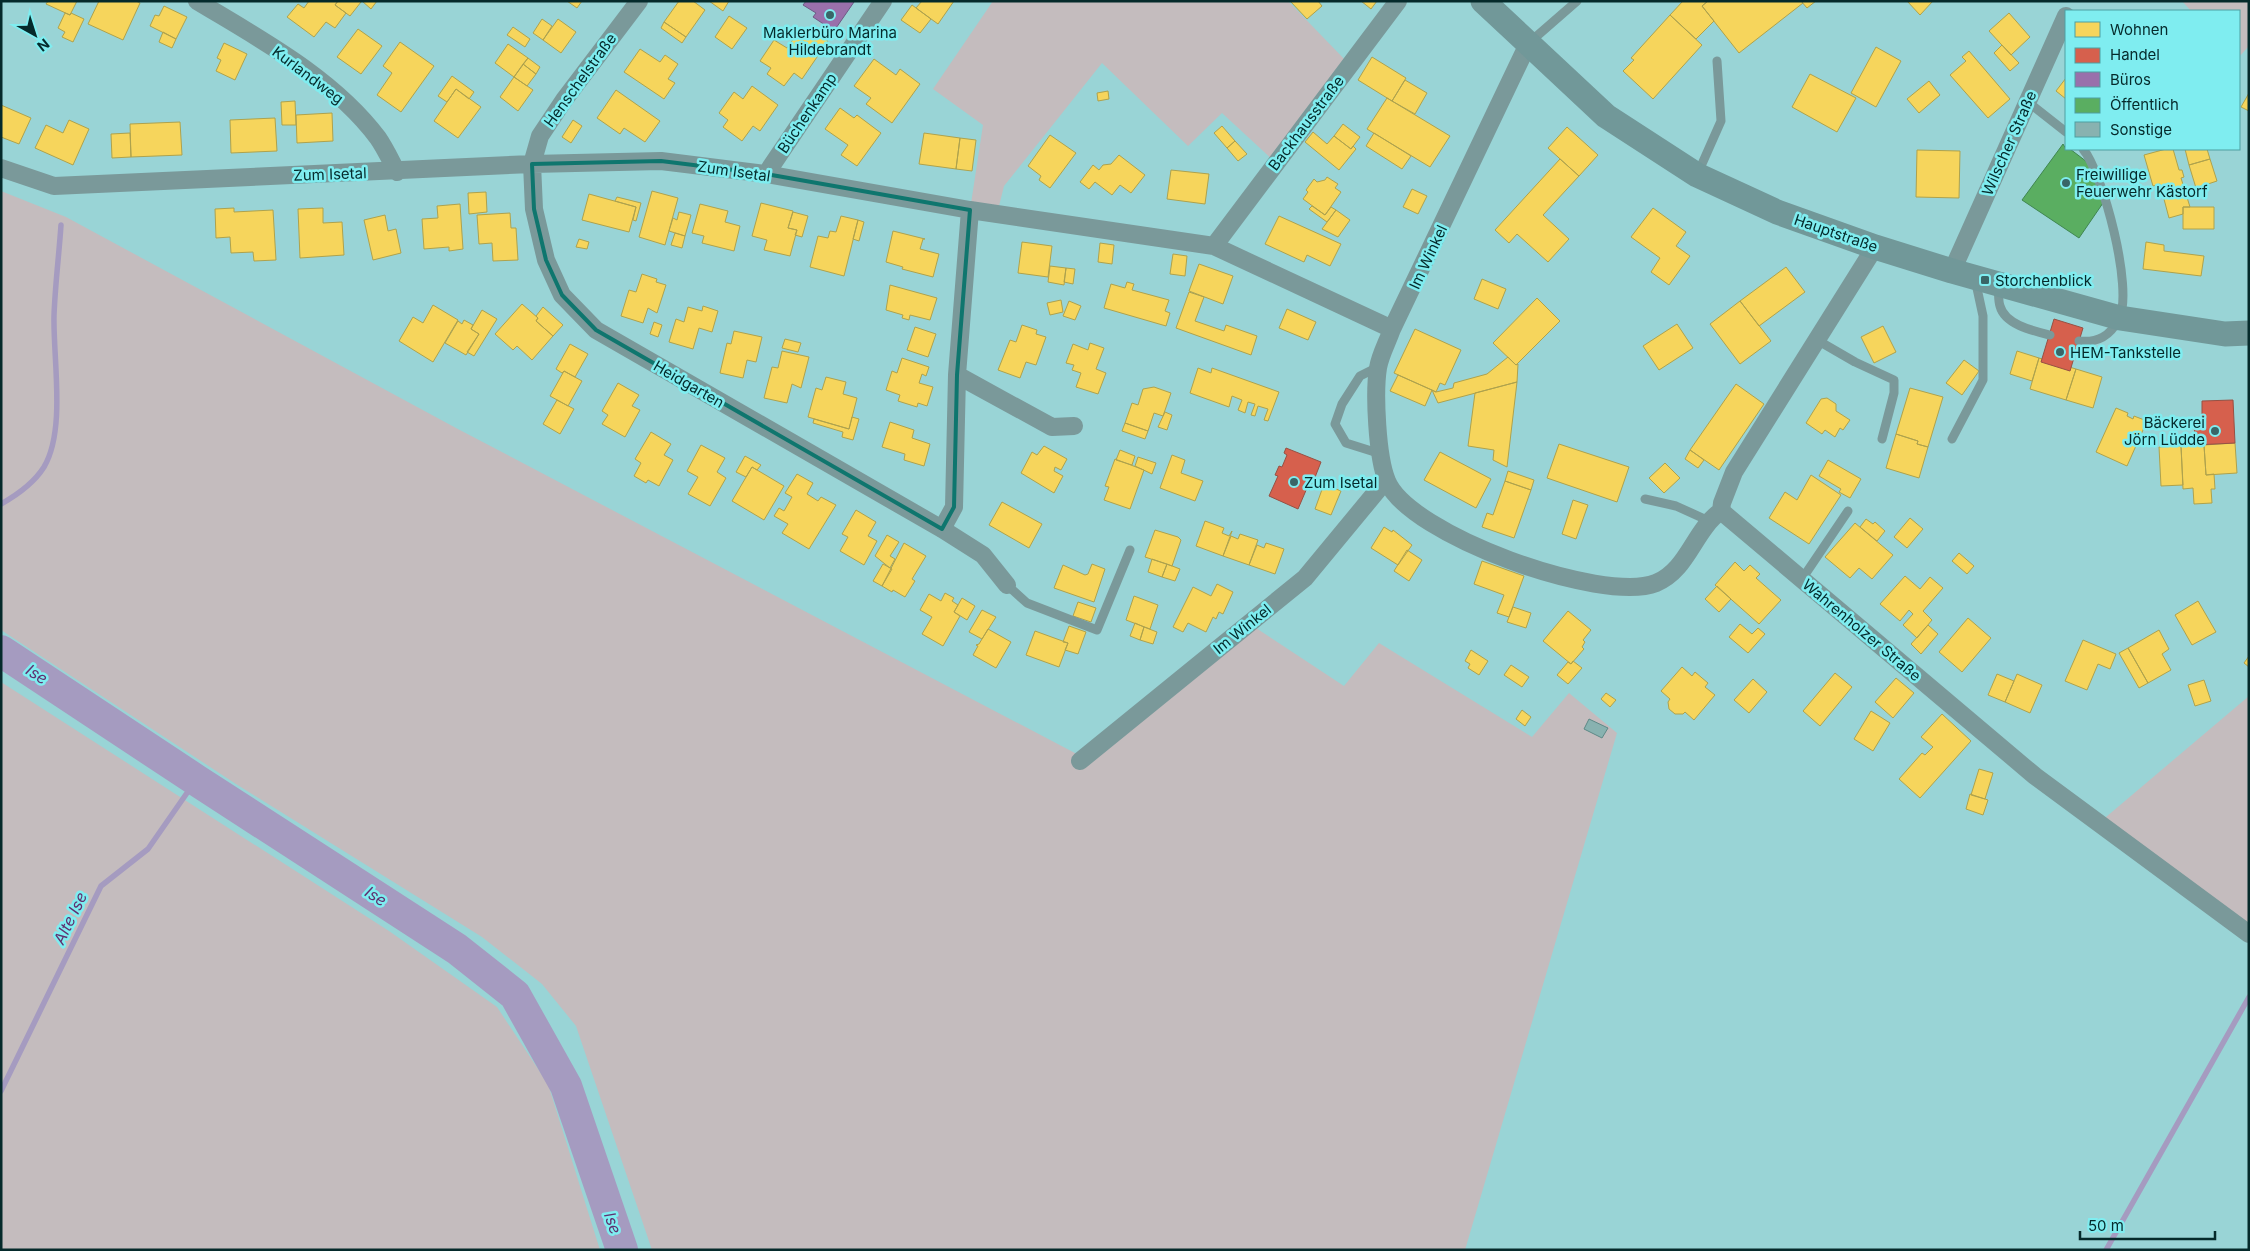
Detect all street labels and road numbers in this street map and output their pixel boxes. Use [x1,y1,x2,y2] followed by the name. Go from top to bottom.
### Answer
[540,29,620,131] street label: Henschelstraße
[269,42,347,108] street label: Kurlandweg
[773,69,841,157] street label: Büchenkamp
[1264,72,1348,174] street label: Backhausstraße
[1977,88,2041,198] street label: Wilscher Straße
[696,156,772,186] street label: Zum Isetal
[293,163,367,185] street label: Zum Isetal
[1792,210,1880,256] street label: Hauptstraße
[1405,222,1451,292] street label: Im Winkel
[650,356,728,412] street label: Heidgarten
[1799,575,1925,685] street label: Wahrenholzer Straße
[1209,600,1275,658] street label: Im Winkel

